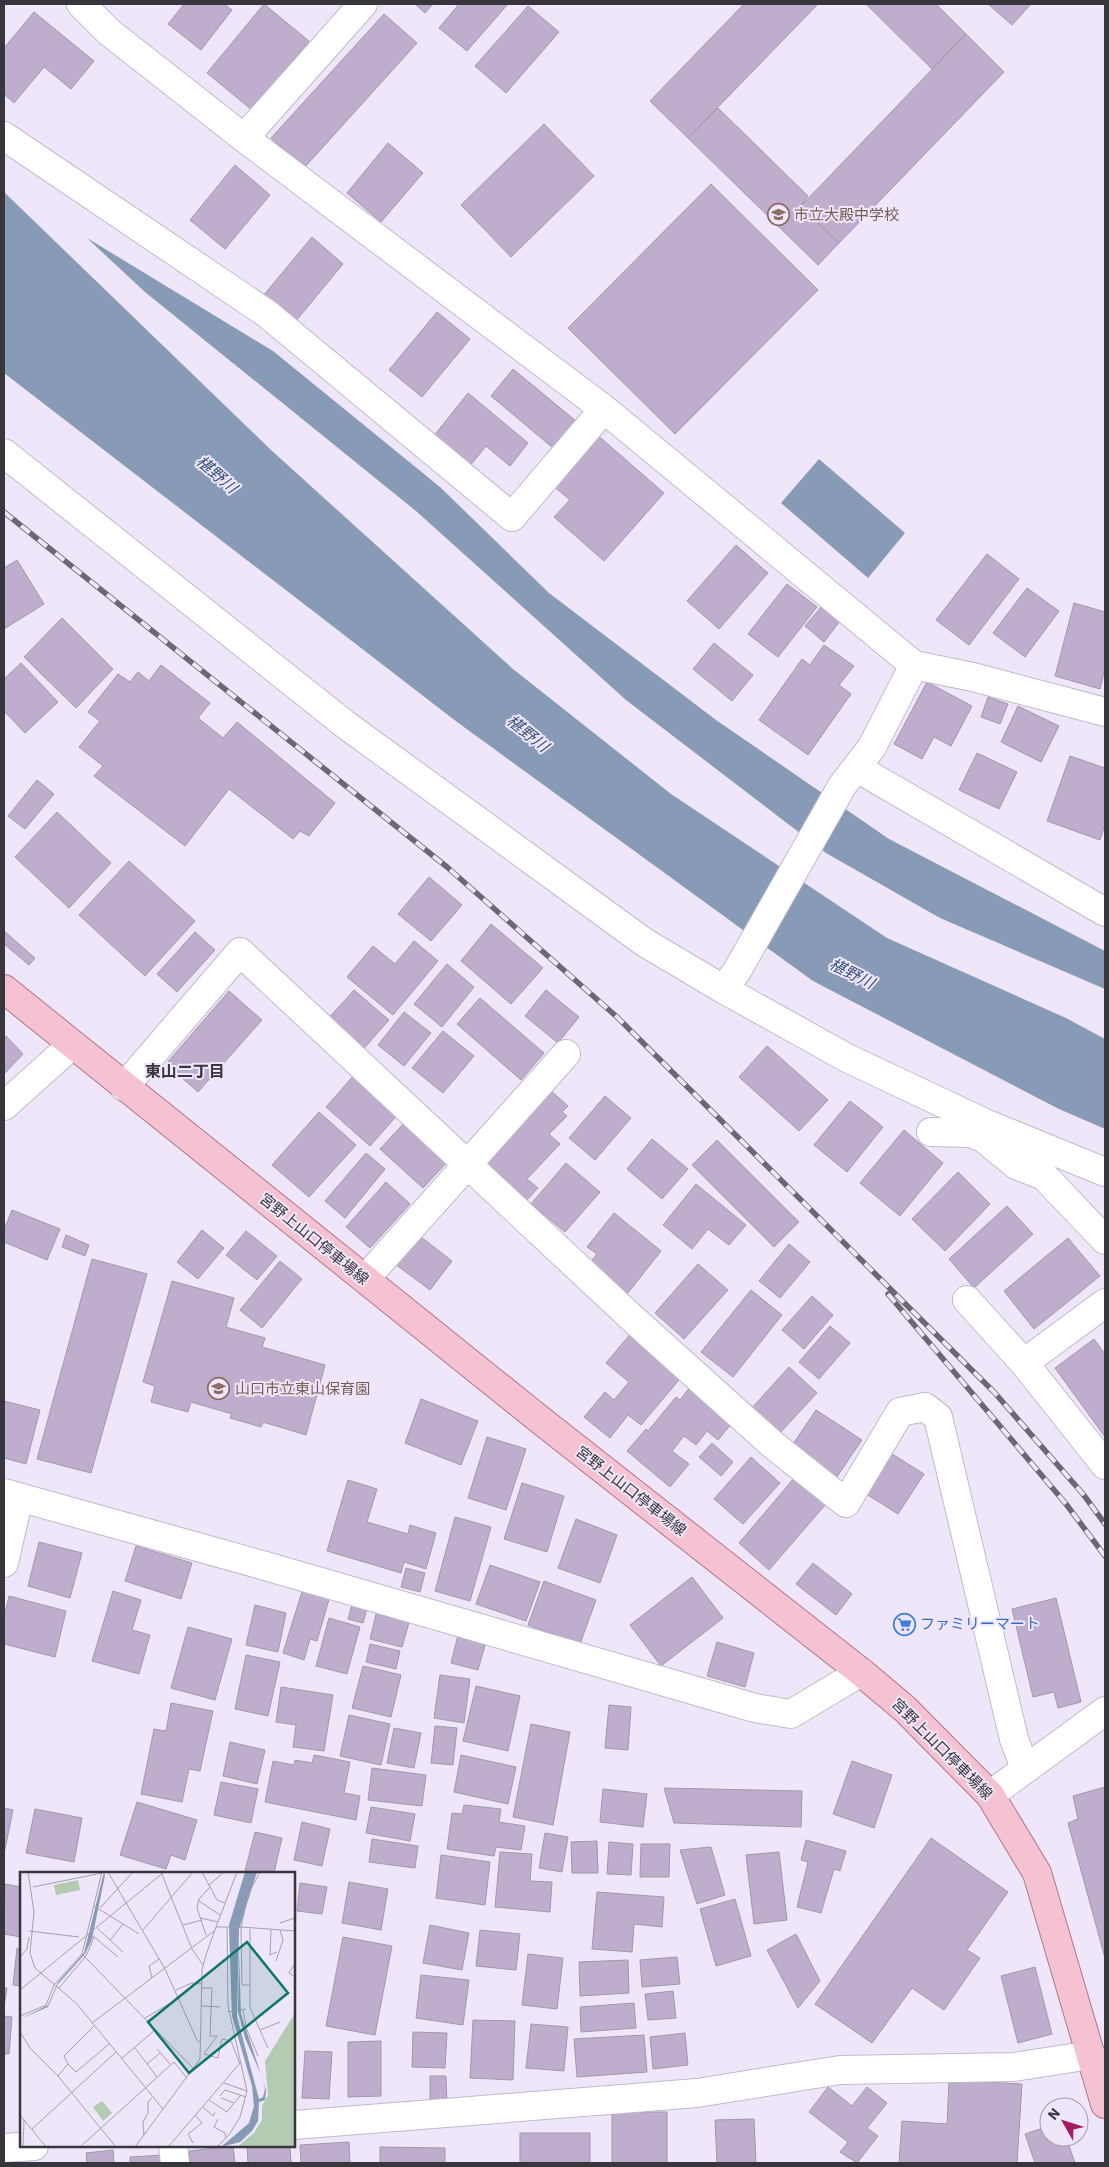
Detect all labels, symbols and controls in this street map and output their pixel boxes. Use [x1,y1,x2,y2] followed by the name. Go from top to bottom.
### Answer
[766,203,790,227] school or university icon: 市立大殿中学校
[794,205,899,224] place label: 市立大殿中学校
[192,451,243,499] water label: 椹野川
[503,710,554,757] water label: 椹野川
[826,953,880,994] water label: 椹野川
[145,1061,225,1081] district label: 東山二丁目
[256,1189,373,1288] street label: 宮野上山口停車場線
[207,1377,231,1401] school or university icon: 山口市立東山保育園
[235,1379,370,1398] place label: 山口市立東山保育園
[572,1442,690,1540] street label: 宮野上山口停車場線
[892,1612,916,1636] supermarket icon: ファミリーマート
[920,1614,1040,1633] place label: ファミリーマート
[888,1694,997,1803] street label: 宮野上山口停車場線
[20,1872,295,2147] inset map
[1039,2097,1089,2147] north arrow
[1044,2104,1064,2123] text: N

